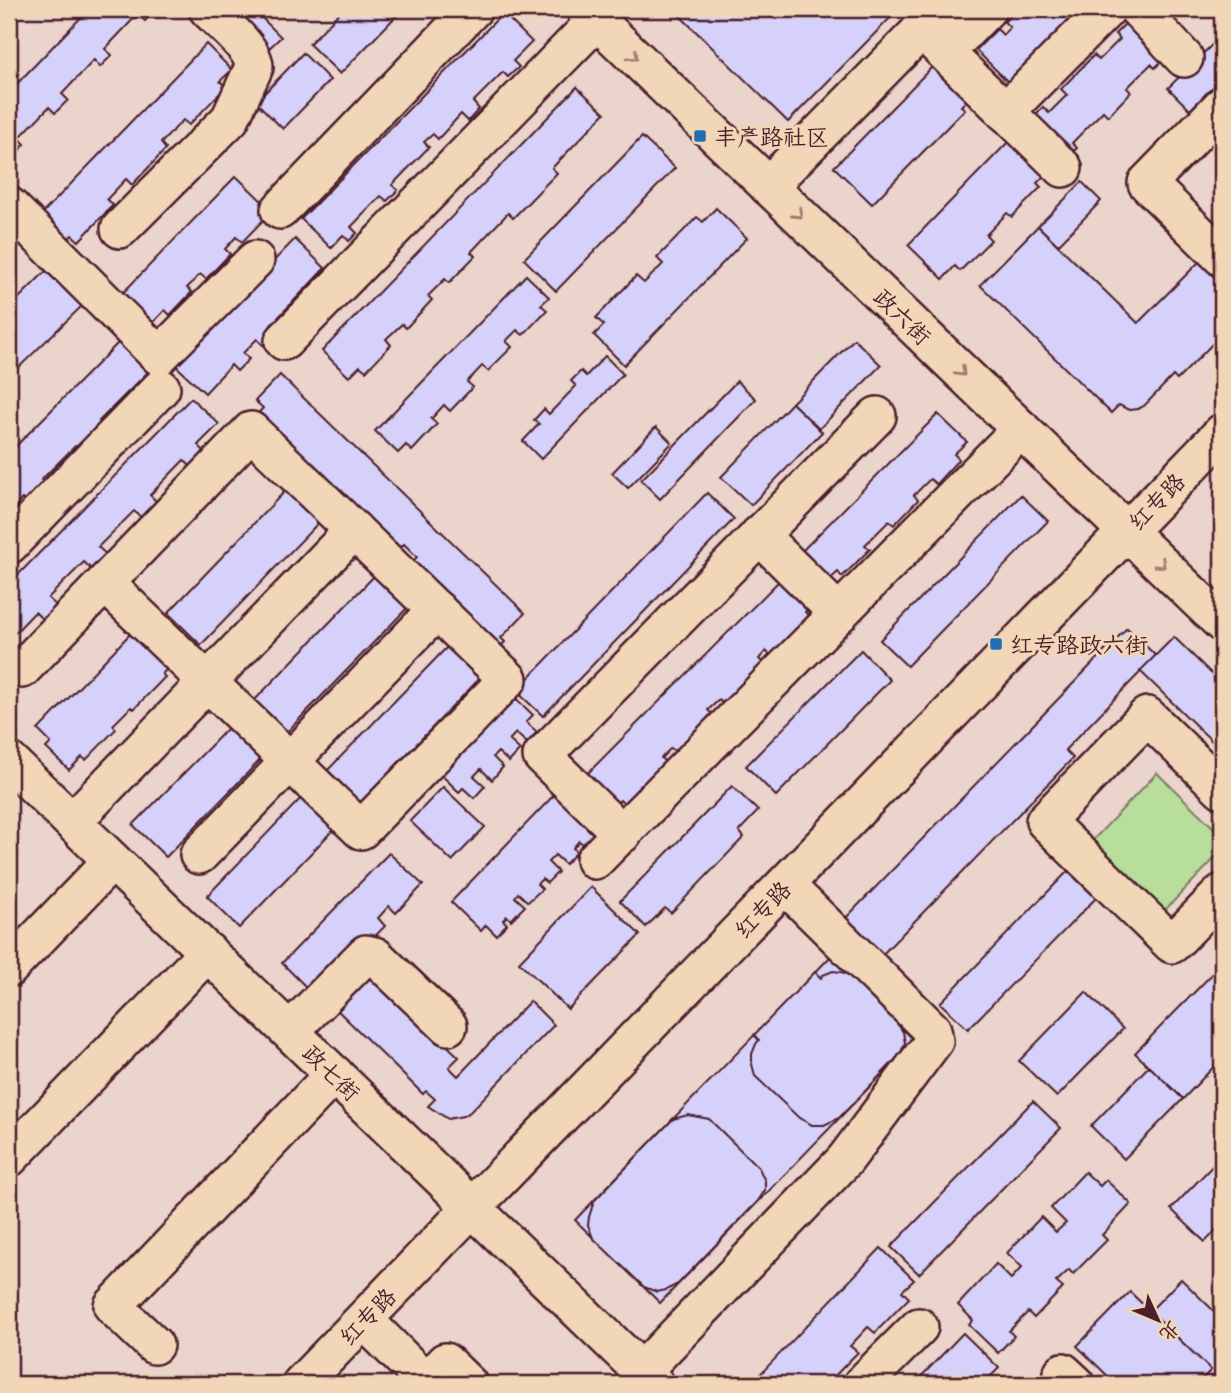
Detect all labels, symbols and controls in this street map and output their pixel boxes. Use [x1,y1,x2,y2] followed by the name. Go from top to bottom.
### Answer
[626,48,639,61] one-way arrow
[714,121,829,151] place label: 丰产路社区
[692,128,708,144] marker: 丰产路社区
[789,206,802,219] one-way arrow
[868,281,938,351] street label: 政六街
[953,363,966,376] one-way arrow
[1121,466,1191,536] street label: 红专路
[1152,555,1165,568] one-way arrow
[1010,629,1148,659] place label: 红专路政六街
[988,636,1004,652] marker: 红专路政六街
[727,874,797,944] street label: 红专路
[297,1037,367,1107] street label: 政七街
[332,1281,402,1351] street label: 红专路
[1122,1284,1192,1354] north arrow
[1155,1317,1186,1348] text: 北

